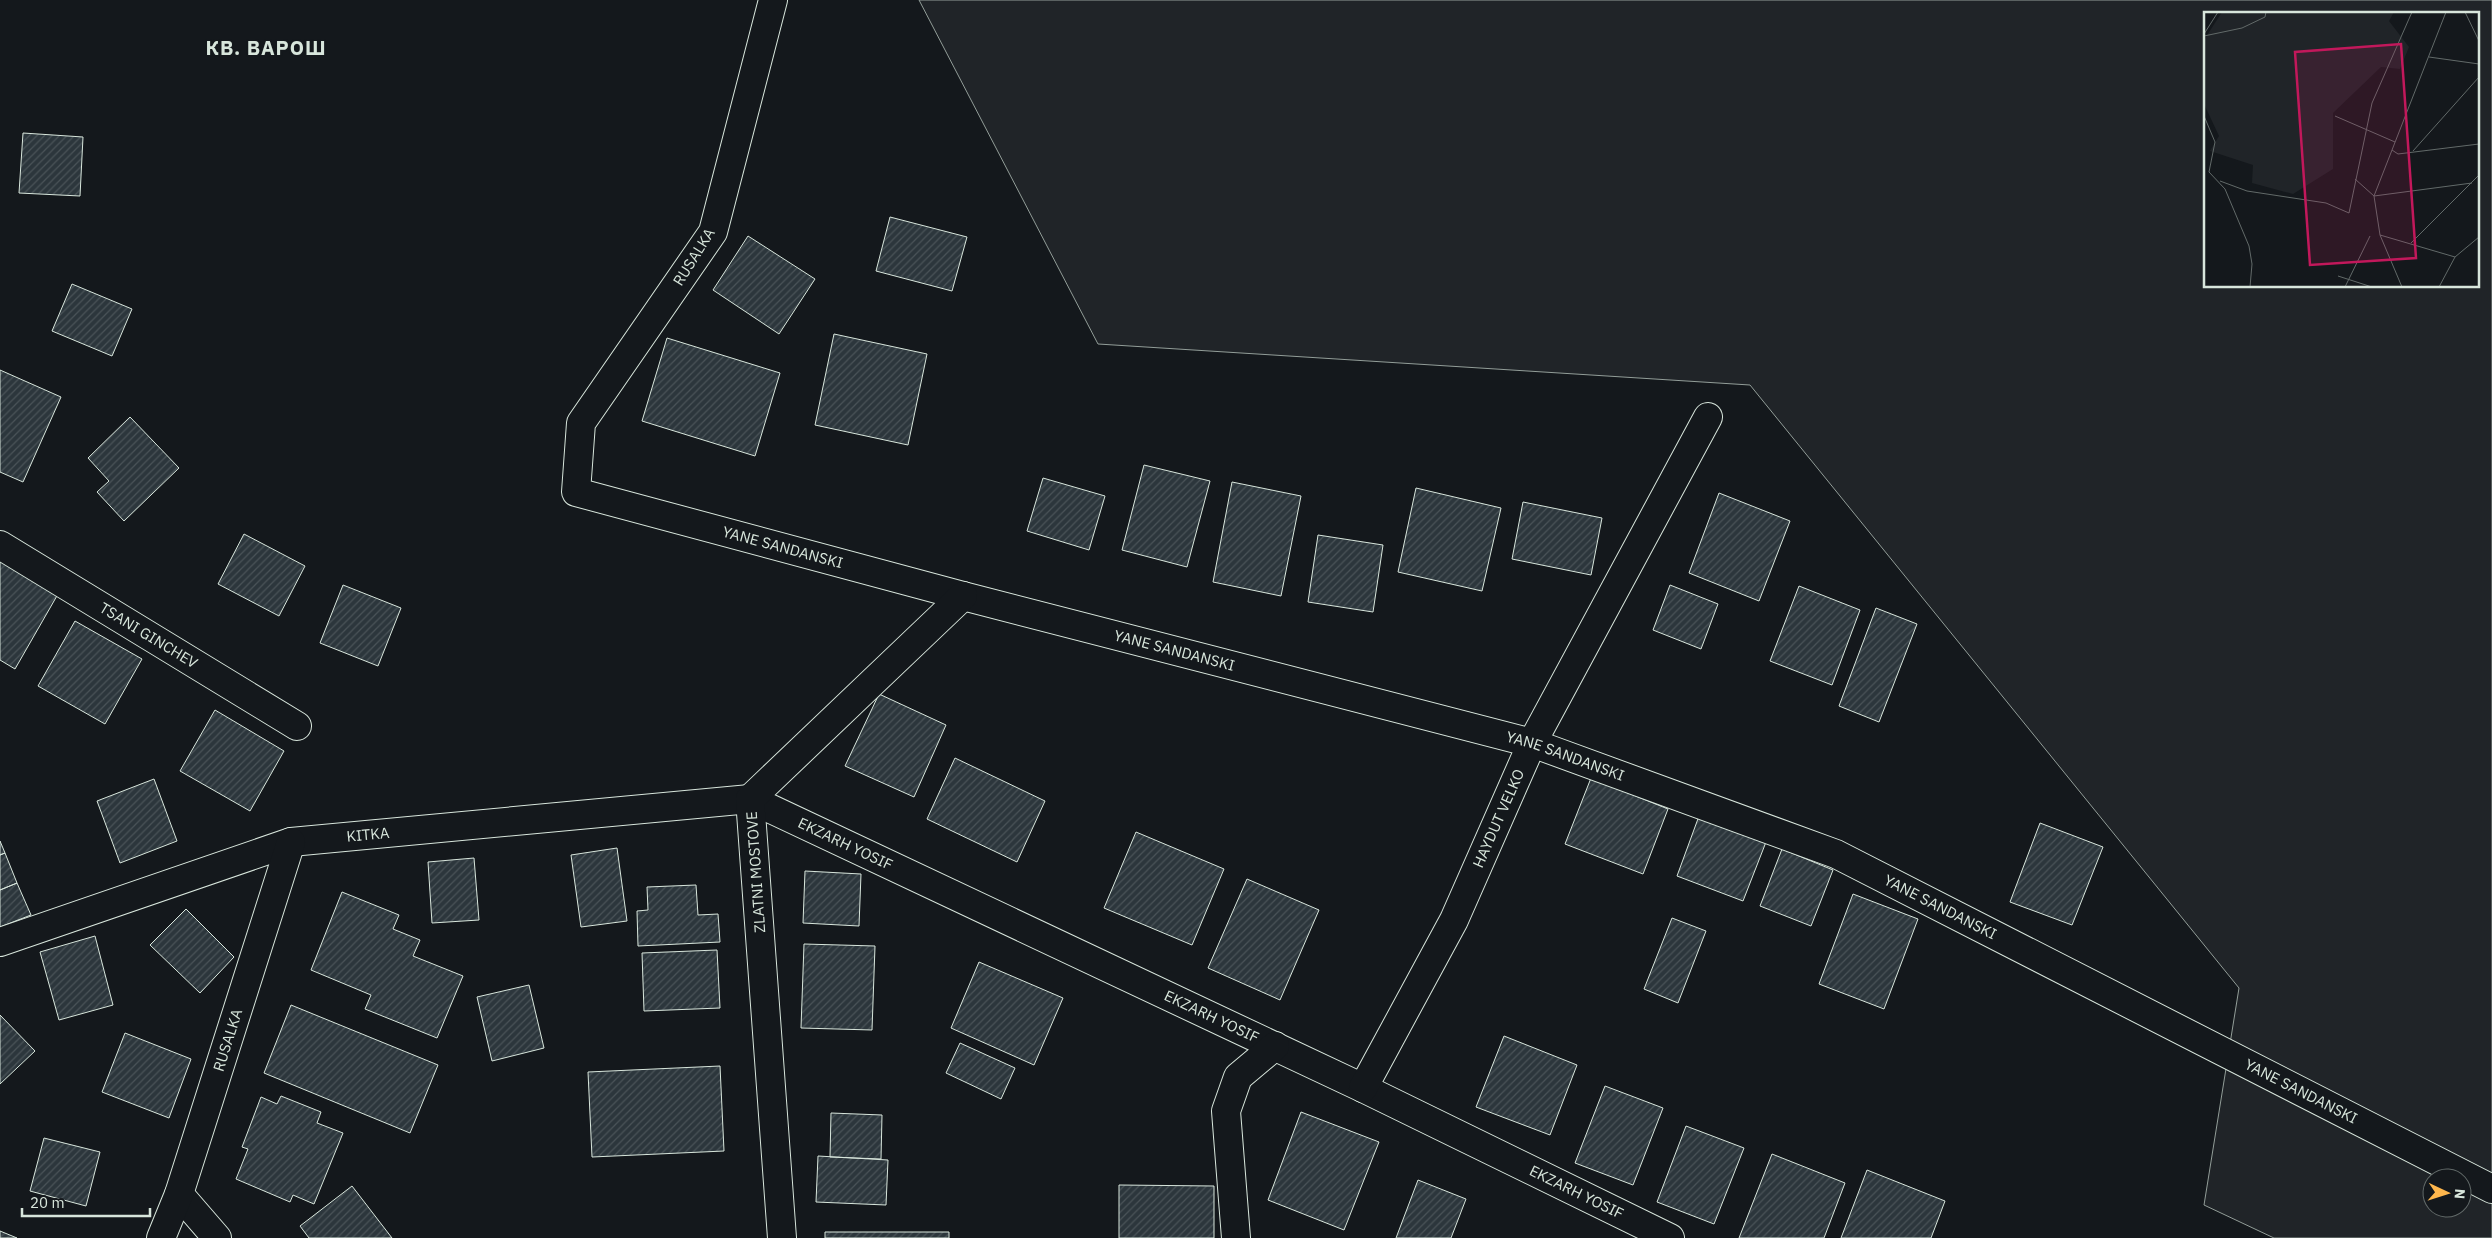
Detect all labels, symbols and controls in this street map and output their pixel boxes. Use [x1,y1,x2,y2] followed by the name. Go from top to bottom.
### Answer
[2204,12,2480,288] inset map
[205,34,327,61] district label: КВ. ВАРОШ
[668,224,719,289] street label: RUSALKA
[720,522,845,572] street label: YANE SANDANSKI
[96,598,201,672] street label: TSANI GINCHEV
[1112,625,1237,675] street label: YANE SANDANSKI
[1504,727,1627,785] street label: YANE SANDANSKI
[1468,766,1528,871] street label: HAYDUT VELKO
[742,811,769,933] street label: ZLATNI MOSTOVE
[795,813,896,874] street label: EKZARH YOSIF
[346,823,391,846] street label: KITKA
[1881,870,2000,943] street label: YANE SANDANSKI
[1161,986,1262,1047] street label: EKZARH YOSIF
[209,1006,246,1074] street label: RUSALKA
[2242,1054,2361,1128] street label: YANE SANDANSKI
[1526,1161,1627,1223] street label: EKZARH YOSIF
[2422,1168,2472,1218] north arrow
[22,1186,150,1218] scale bar
[2451,1188,2469,1200] text: N
[30,1193,65,1212] text: 20 m

